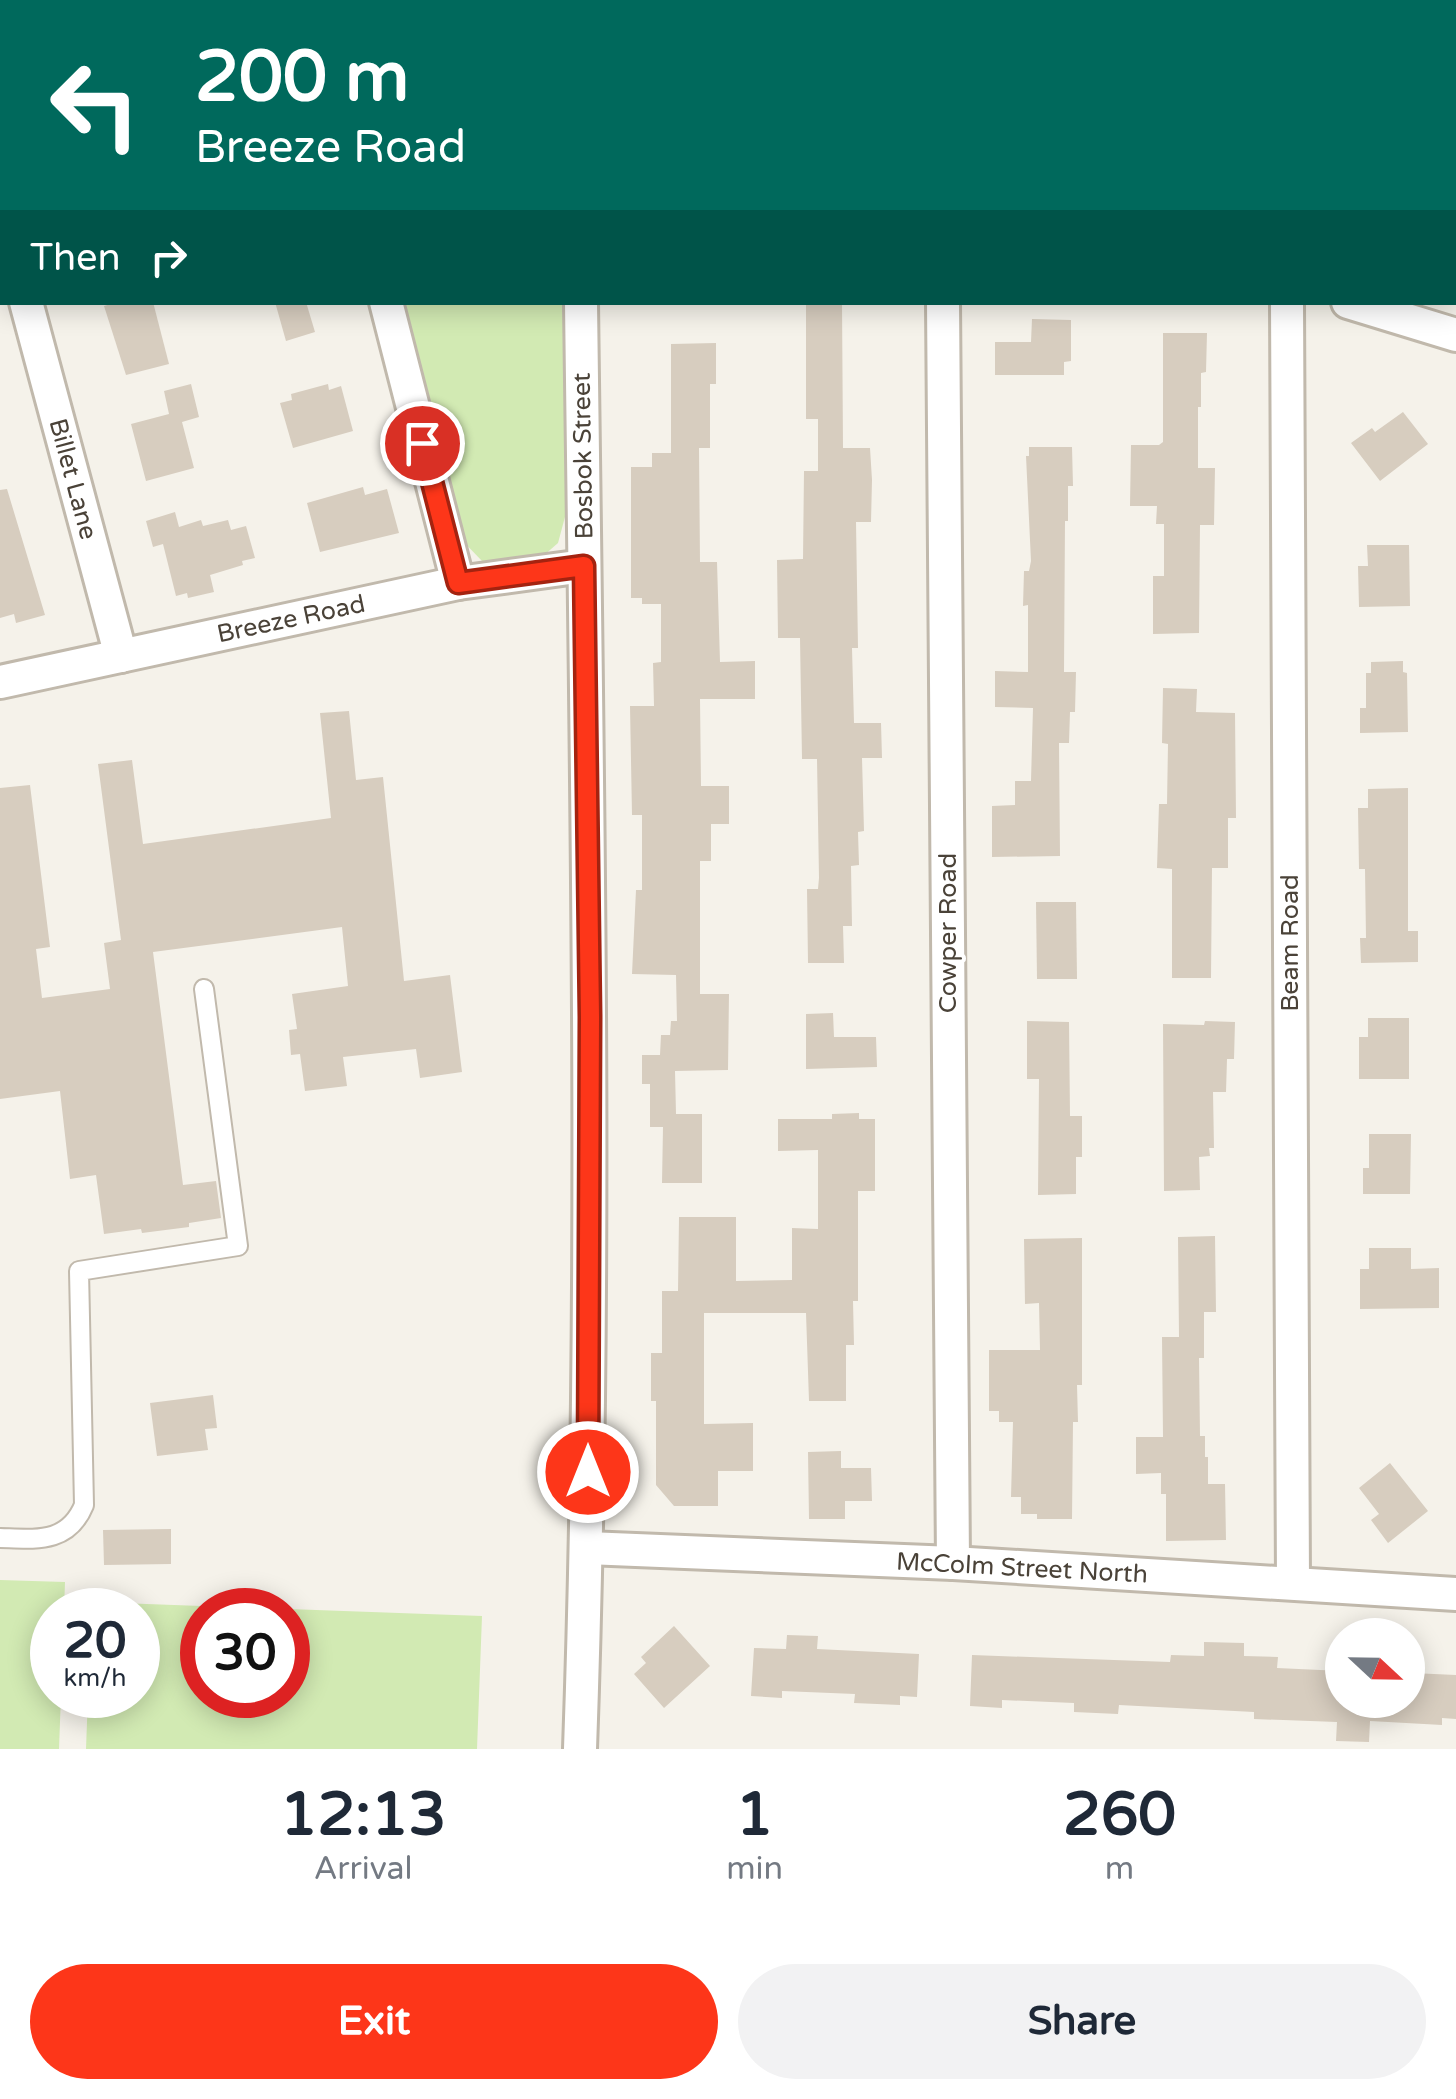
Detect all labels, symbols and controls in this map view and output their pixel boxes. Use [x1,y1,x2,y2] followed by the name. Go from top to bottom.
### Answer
[195,36,409,120] text: 200 m
[30,40,160,170] icon: left
[195,121,466,175] text: Breeze Road
[141,230,196,285] icon: right
[30,235,121,281] text: Then
[567,372,599,540] street label: Bosbok Street
[380,401,465,486] pin
[42,415,104,543] street label: Billet Lane
[395,416,450,471] icon: arrive
[214,589,368,649] street label: Breeze Road
[933,853,963,1013] street label: Cowper Road
[1275,874,1305,1012] street label: Beam Road
[536,1420,640,1524] position arrow
[895,1546,1149,1590] street label: McColm Street North
[180,1588,310,1718] speed limit sign: 30
[64,1611,126,1671] text: 20
[1325,1618,1425,1718] north arrow
[1325,1618,1425,1718] map controls
[64,1663,126,1693] text: km/h
[280,1779,446,1851] text: 12:13
[736,1779,773,1851] text: 1
[1063,1779,1176,1851] text: 260
[314,1850,413,1888] text: Arrival
[726,1850,783,1888] text: min
[1105,1850,1134,1888] text: m
[30,1964,718,2079] button: Exit
[738,1964,1426,2079] button: Share

